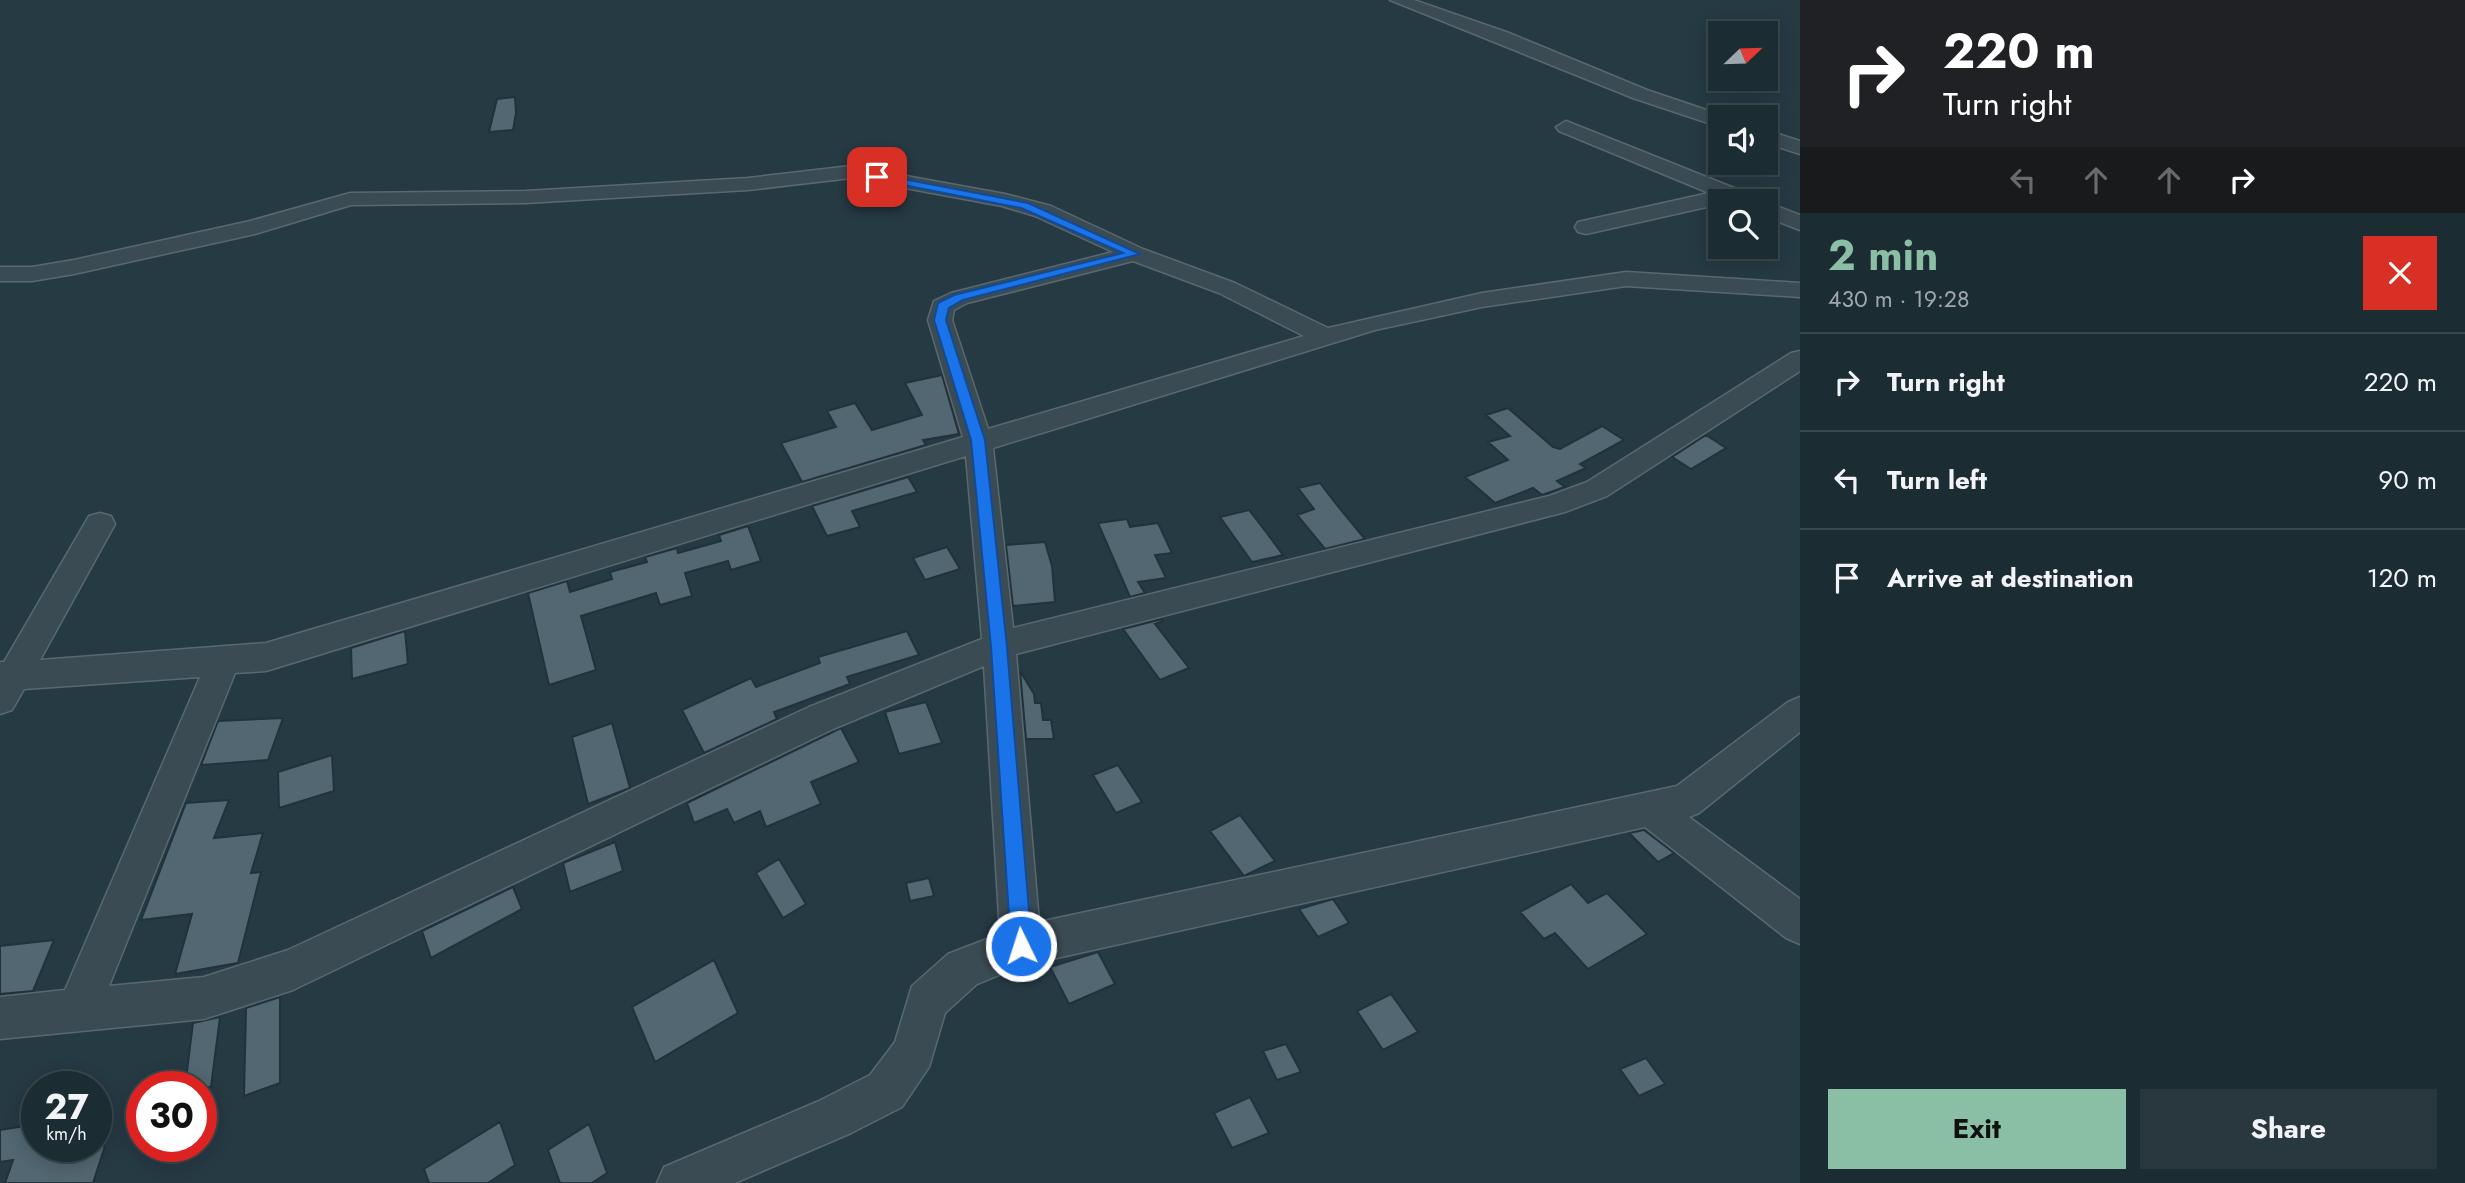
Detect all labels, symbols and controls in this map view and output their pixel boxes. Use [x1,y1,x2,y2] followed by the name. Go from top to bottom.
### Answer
[1943,16,2095,86] text: 220 m
[1708,21,1778,91] north arrow
[1708,21,1778,259] map controls
[1828,28,1919,119] icon: right
[1943,81,2072,127] text: Turn right
[1708,105,1778,175] button: sound
[847,147,907,207] pin
[858,158,896,196] icon: arrive
[2004,161,2042,199] icon: left
[2077,161,2115,199] icon: ahead
[2150,161,2188,199] icon: ahead
[2223,161,2261,199] icon: right
[1708,189,1778,259] button: search
[1828,225,1938,286] text: 2 min
[2363,236,2437,310] button: close
[1828,282,1969,316] text: 430 m · 19:28
[1828,363,1866,401] icon: right
[1887,363,2005,401] text: Turn right
[2364,363,2437,401] text: 220 m
[1828,461,1866,499] icon: left
[1887,461,1987,499] text: Turn left
[2378,461,2437,499] text: 90 m
[1828,559,1866,597] icon: arrive
[1887,559,2134,597] text: Arrive at destination
[2367,559,2437,597] text: 120 m
[984,909,1058,983] position arrow
[126,1071,217,1162] speed limit sign: 30
[44,1082,89,1132] text: 27
[1828,1089,2126,1169] button: Exit
[2140,1089,2437,1169] button: Share
[46,1121,87,1147] text: km/h

